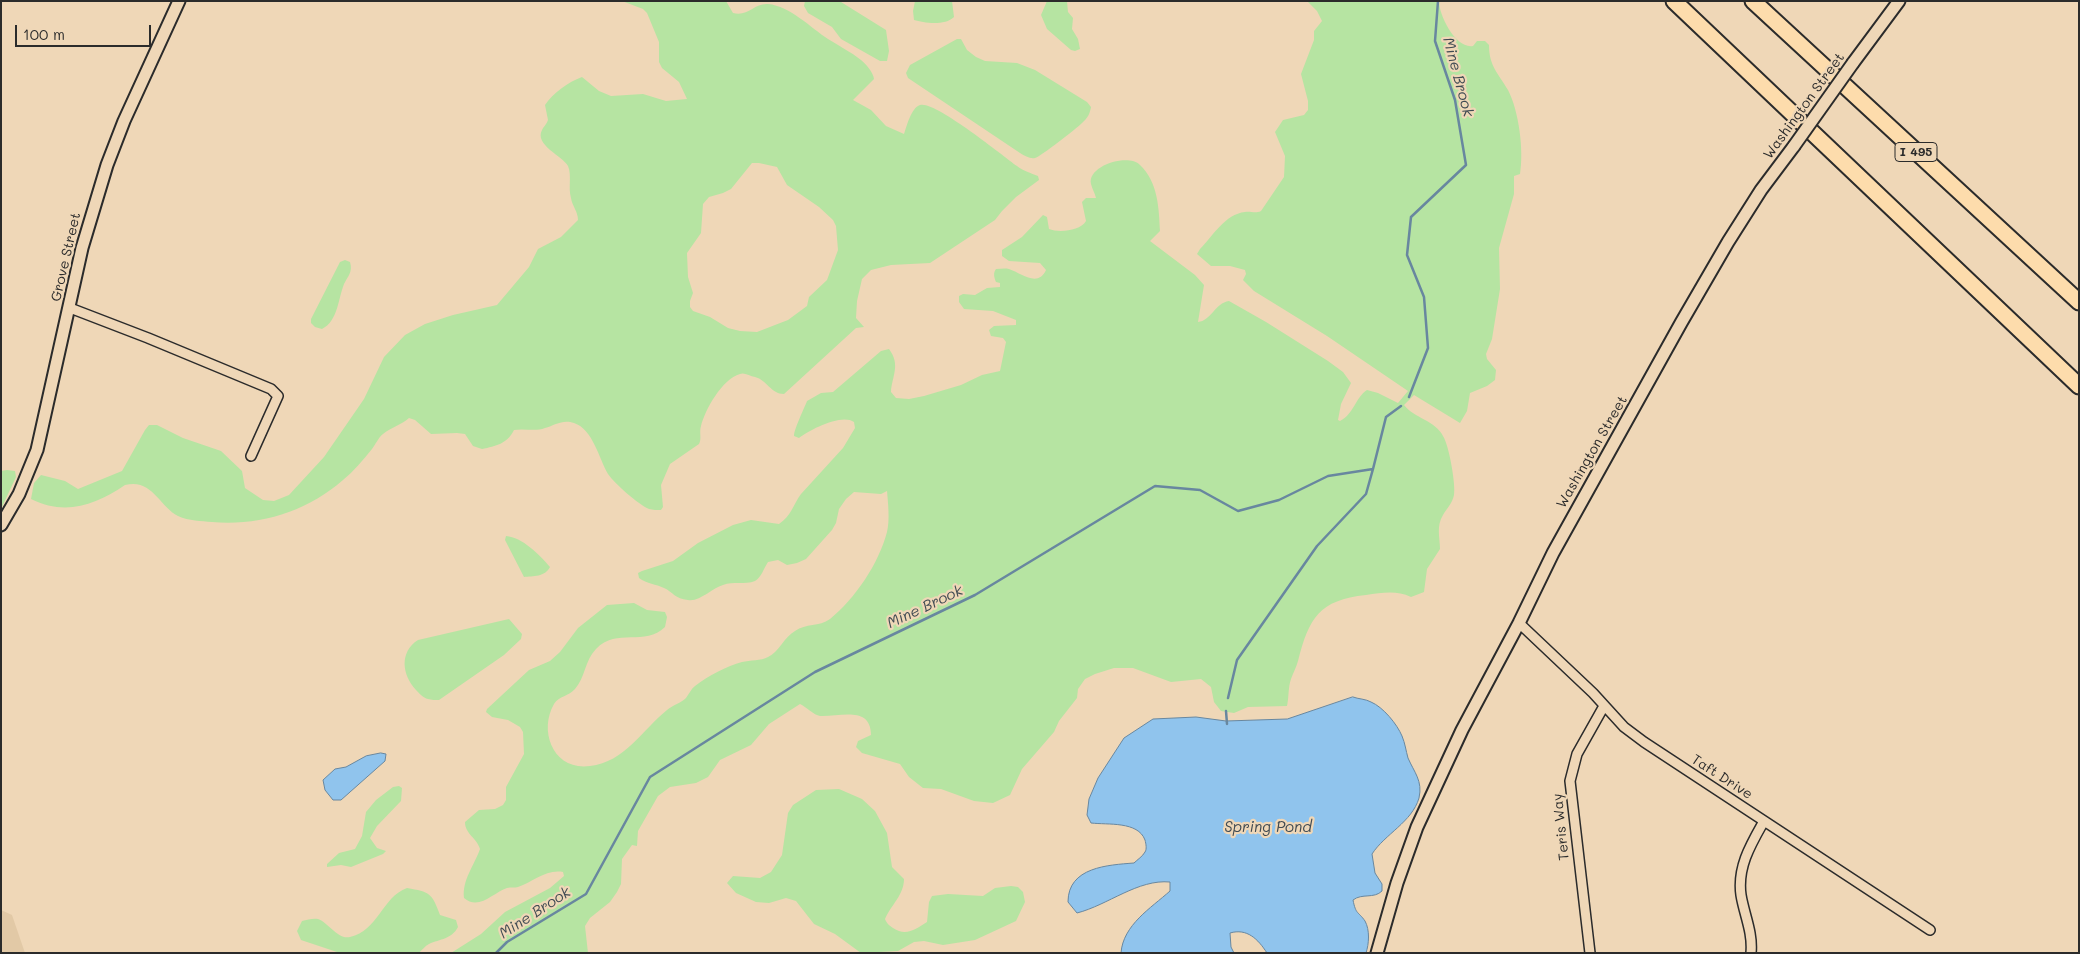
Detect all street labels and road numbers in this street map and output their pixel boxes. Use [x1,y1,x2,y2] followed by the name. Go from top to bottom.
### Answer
[1760,50,1848,162] street label: Washington Street
[1895,142,1937,162] road number: I 495
[48,211,84,303] street label: Grove Street
[1553,393,1631,511] street label: Washington Street
[1688,751,1756,803] street label: Taft Drive
[1549,793,1573,861] street label: Teris Way

